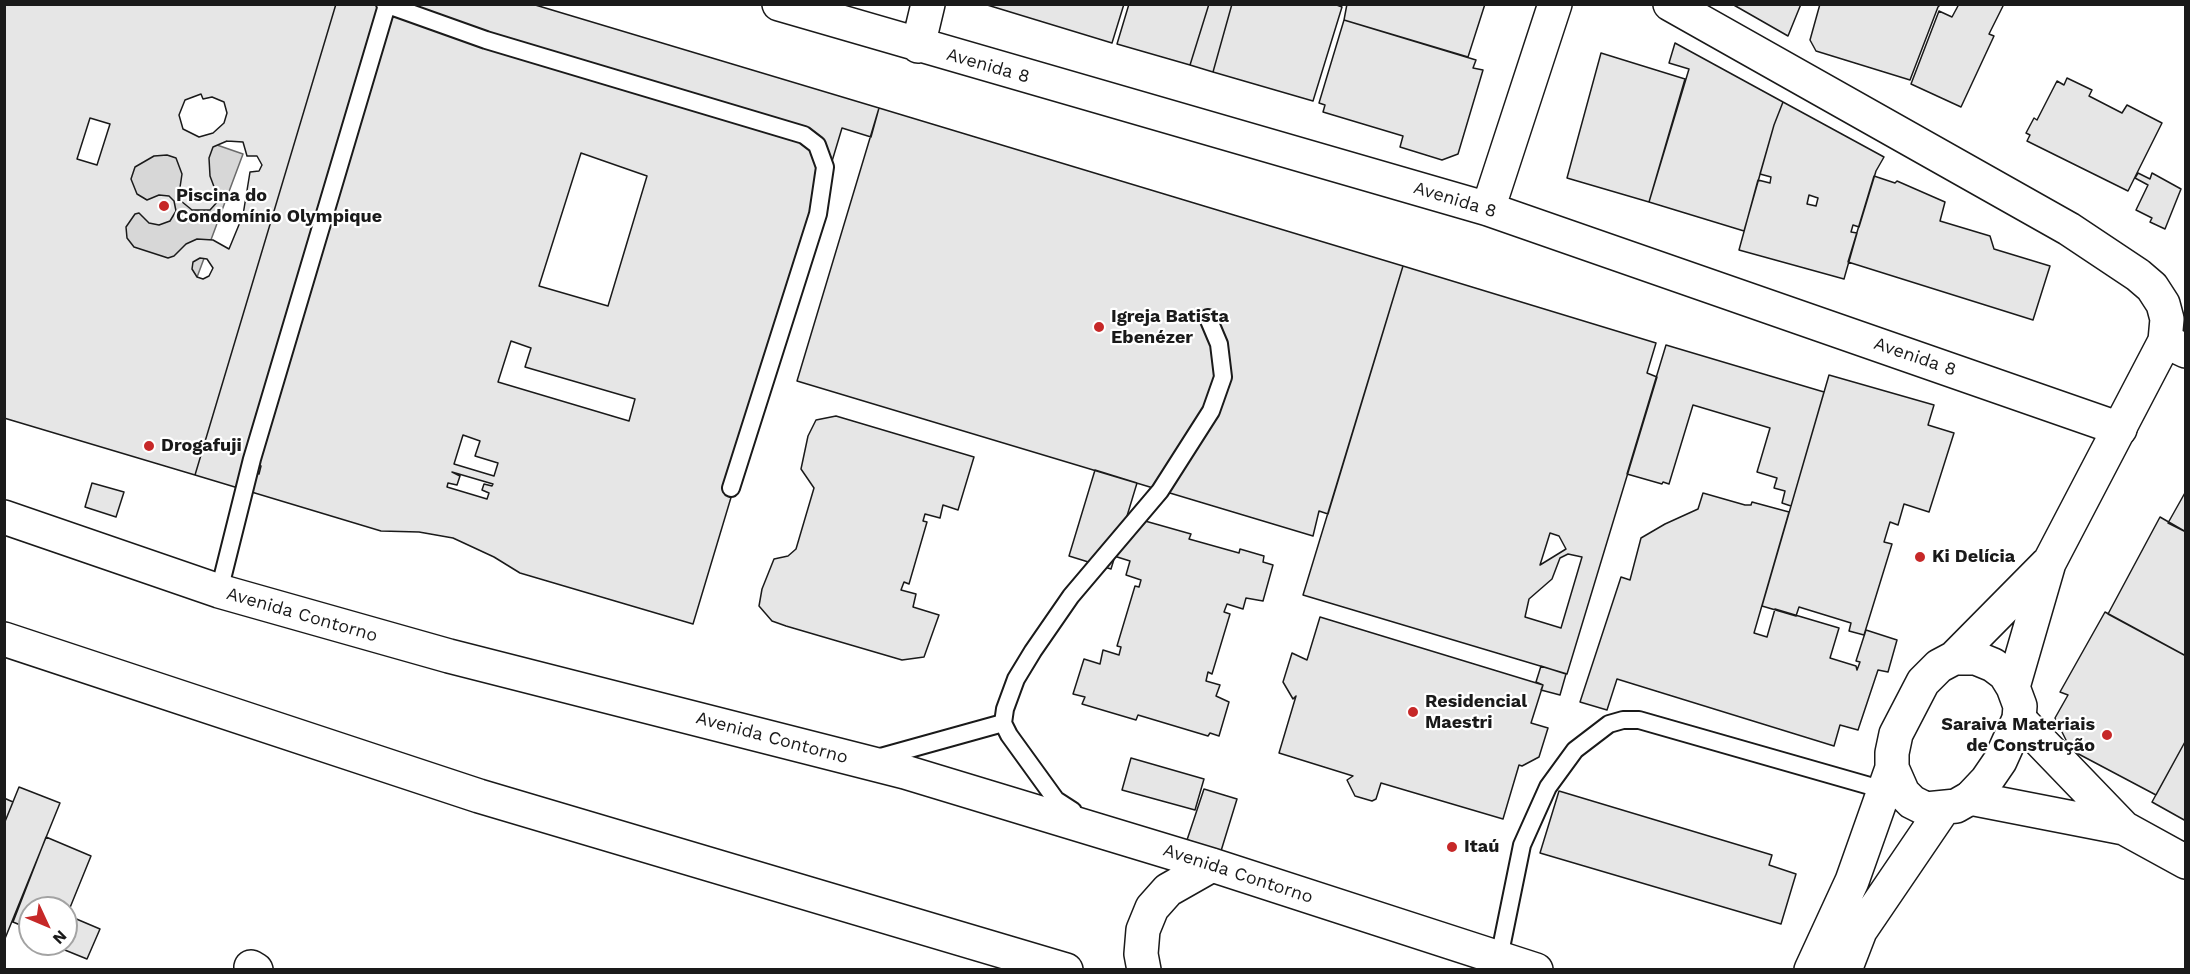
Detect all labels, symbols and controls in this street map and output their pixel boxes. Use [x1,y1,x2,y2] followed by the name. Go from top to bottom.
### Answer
[944,44,1032,88] street label: Avenida 8
[1411,177,1499,223] street label: Avenida 8
[176,185,382,228] place label: Piscina do Condomínio Olympique
[157,199,171,213] marker: Piscina do Condomínio Olympique
[1111,306,1229,348] place label: Igreja Batista Ebenézer
[1092,320,1106,334] marker: Igreja Batista Ebenézer
[1871,333,1959,381] street label: Avenida 8
[161,435,242,457] place label: Drogafuji
[142,439,156,453] marker: Drogafuji
[1932,546,2015,568] place label: Ki Delícia
[1913,550,1927,564] marker: Ki Delícia
[224,583,380,647] street label: Avenida Contorno
[1425,691,1527,734] place label: Residencial Maestri
[1406,705,1420,719] marker: Residencial Maestri
[694,707,850,769] street label: Avenida Contorno
[1941,714,2095,756] place label: Saraiva Materiais de Construção
[2100,728,2114,742] marker: Saraiva Materiais de Construção
[1464,836,1499,858] place label: Itaú
[1160,840,1316,908] street label: Avenida Contorno
[1445,840,1459,854] marker: Itaú
[18,896,78,956] north arrow
[49,927,71,948] text: N

